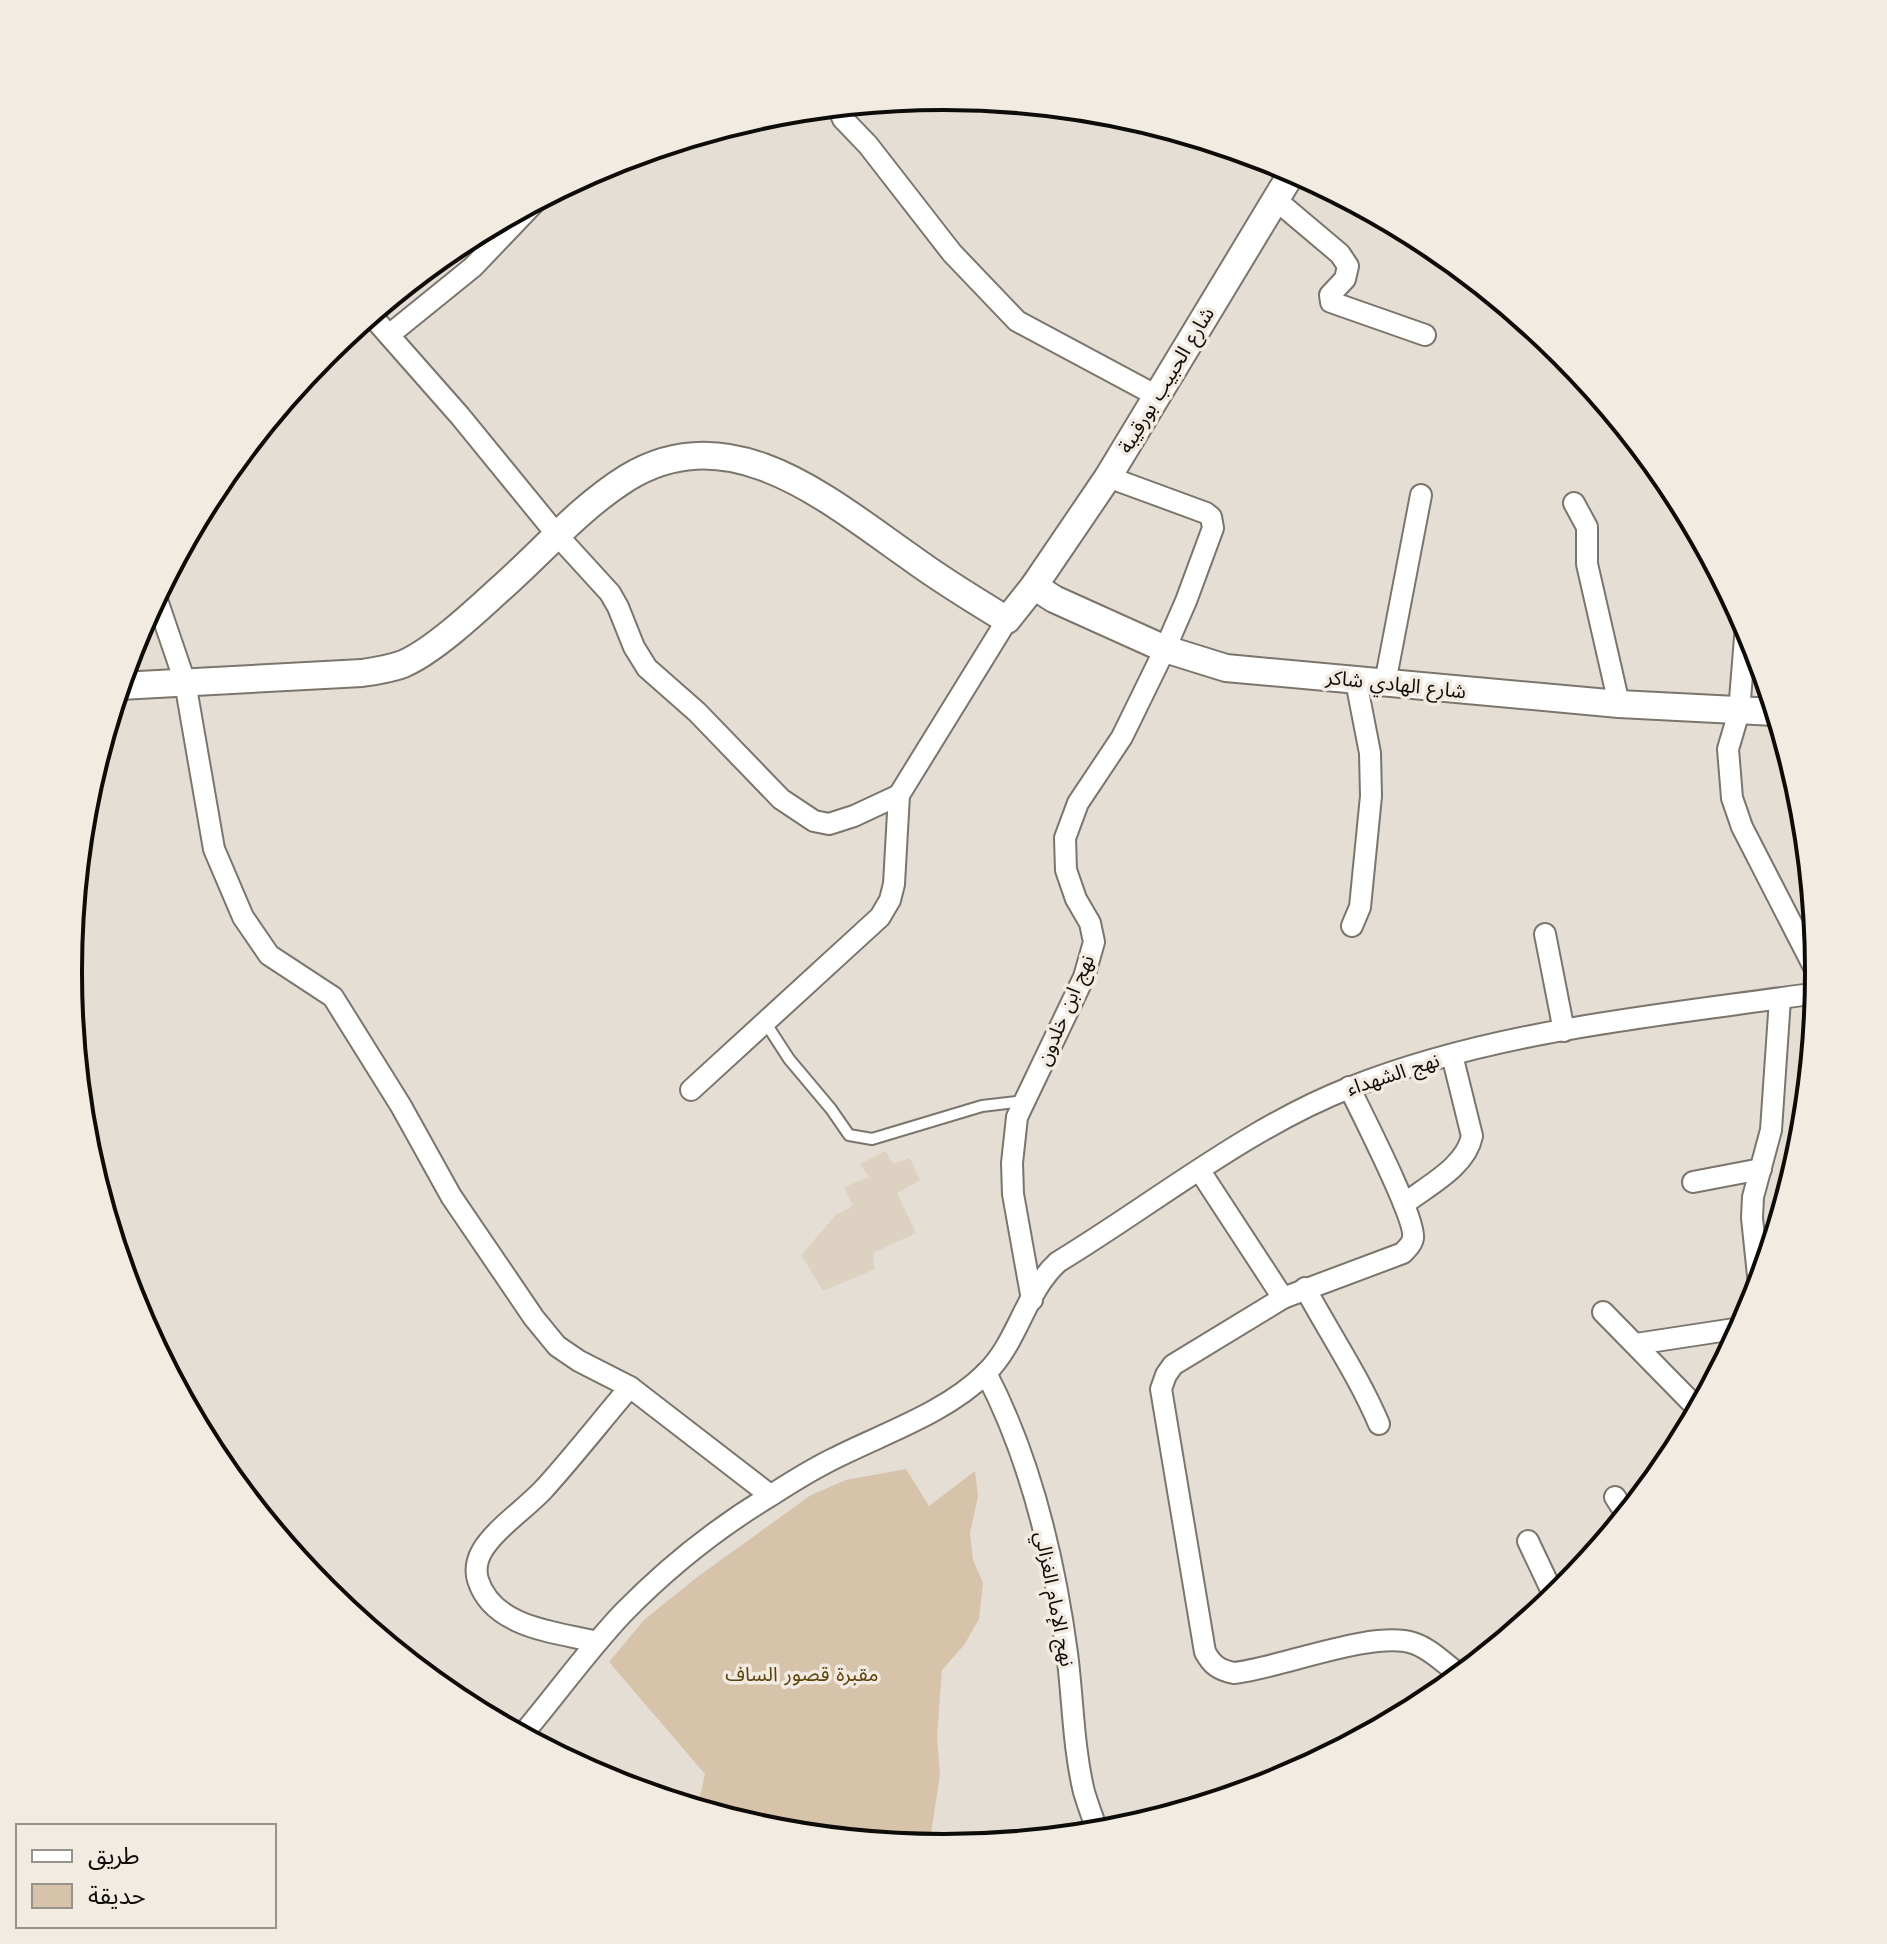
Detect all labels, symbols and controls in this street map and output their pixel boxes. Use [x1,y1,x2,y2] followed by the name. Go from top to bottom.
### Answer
[1113,303,1222,459] street label: شارع الحبيب بورقيبة
[1323,665,1467,707] street label: شارع الهادي شاكر
[1031,951,1102,1070] street label: نهج ابن خلدون
[1344,1048,1443,1103] street label: نهج الشهداء
[1027,1529,1080,1669] street label: نهج الإمام الغزالي
[725,1662,879,1686] park label: مقبرة قصور الساف
[16,1824,276,1928] legend
[88,1842,140,1871] text: طريق
[88,1882,146,1910] text: حديقة

